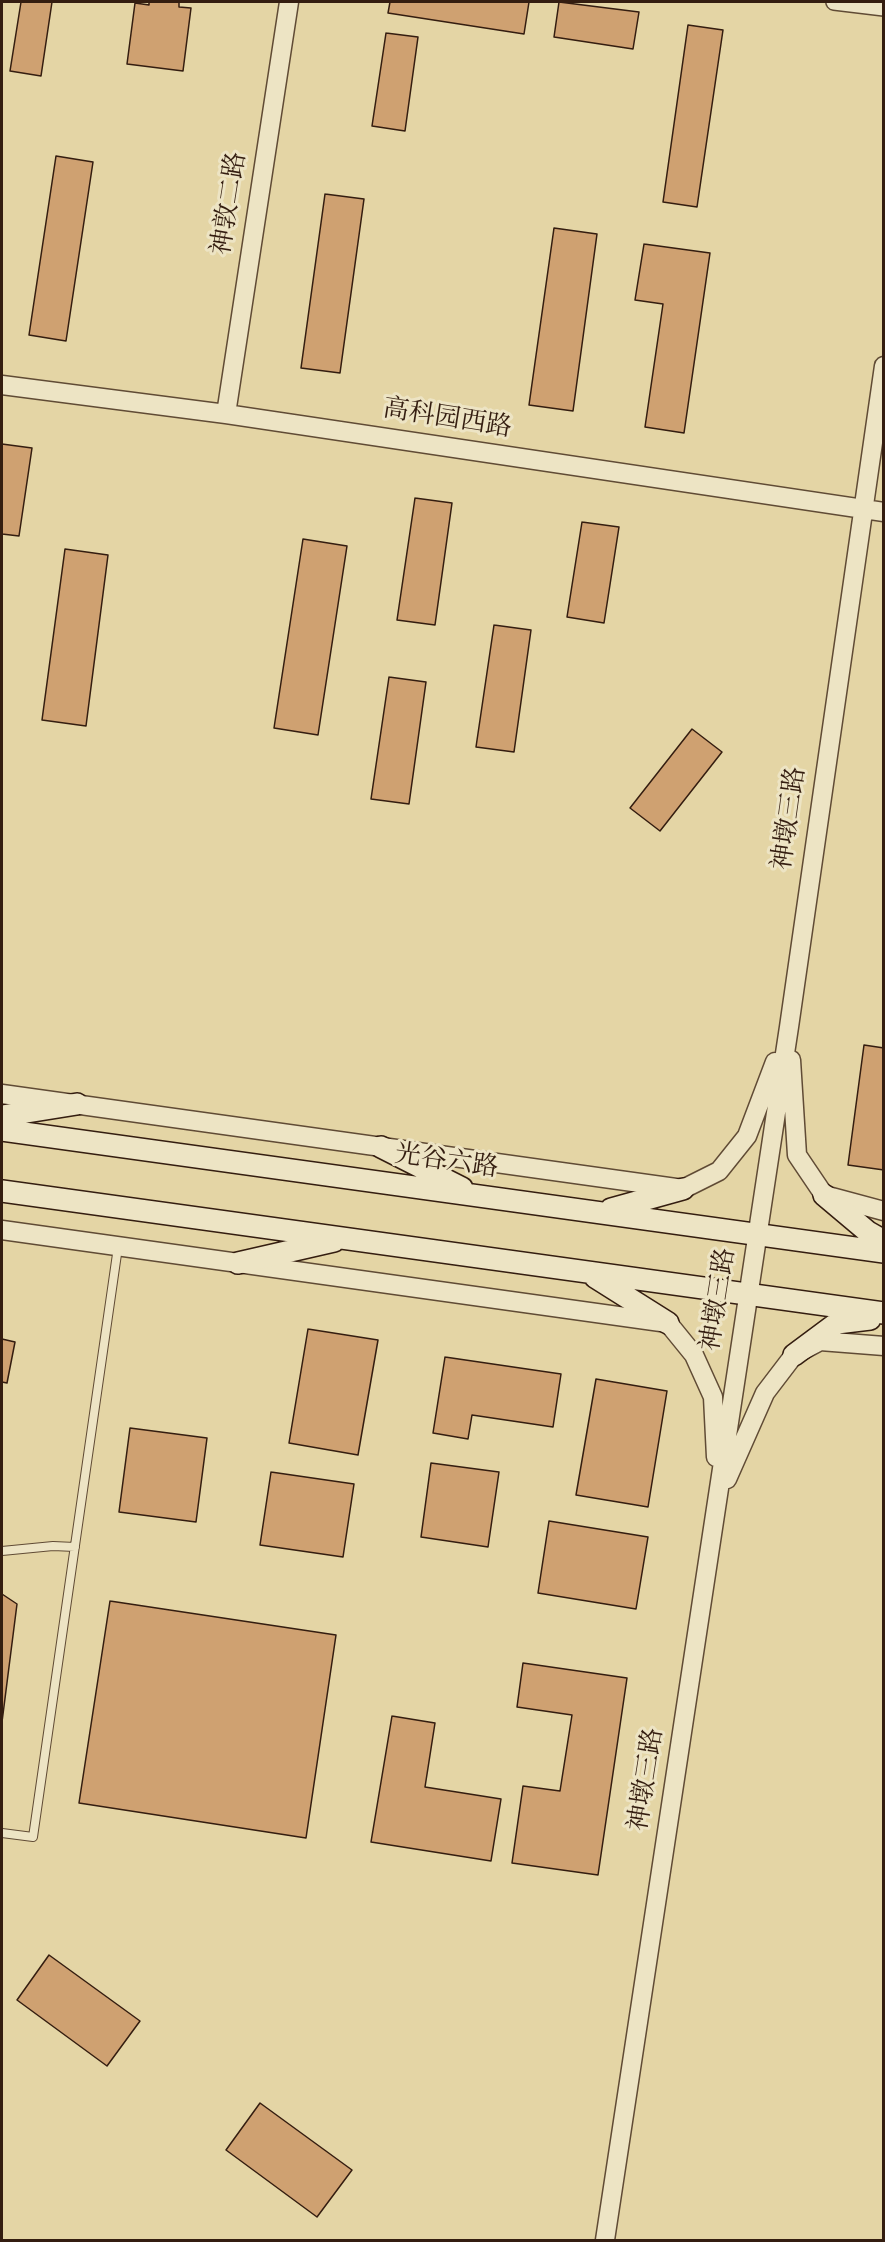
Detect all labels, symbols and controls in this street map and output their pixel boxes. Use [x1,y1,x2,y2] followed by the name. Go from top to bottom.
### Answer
[208,150,256,258] street label: 神敦二路
[380,395,514,447] street label: 高科园西路
[769,765,815,873] street label: 神墩三路
[392,1141,500,1187] street label: 光谷六路
[697,1246,745,1354] street label: 神墩三路
[625,1726,673,1834] street label: 神墩三路

